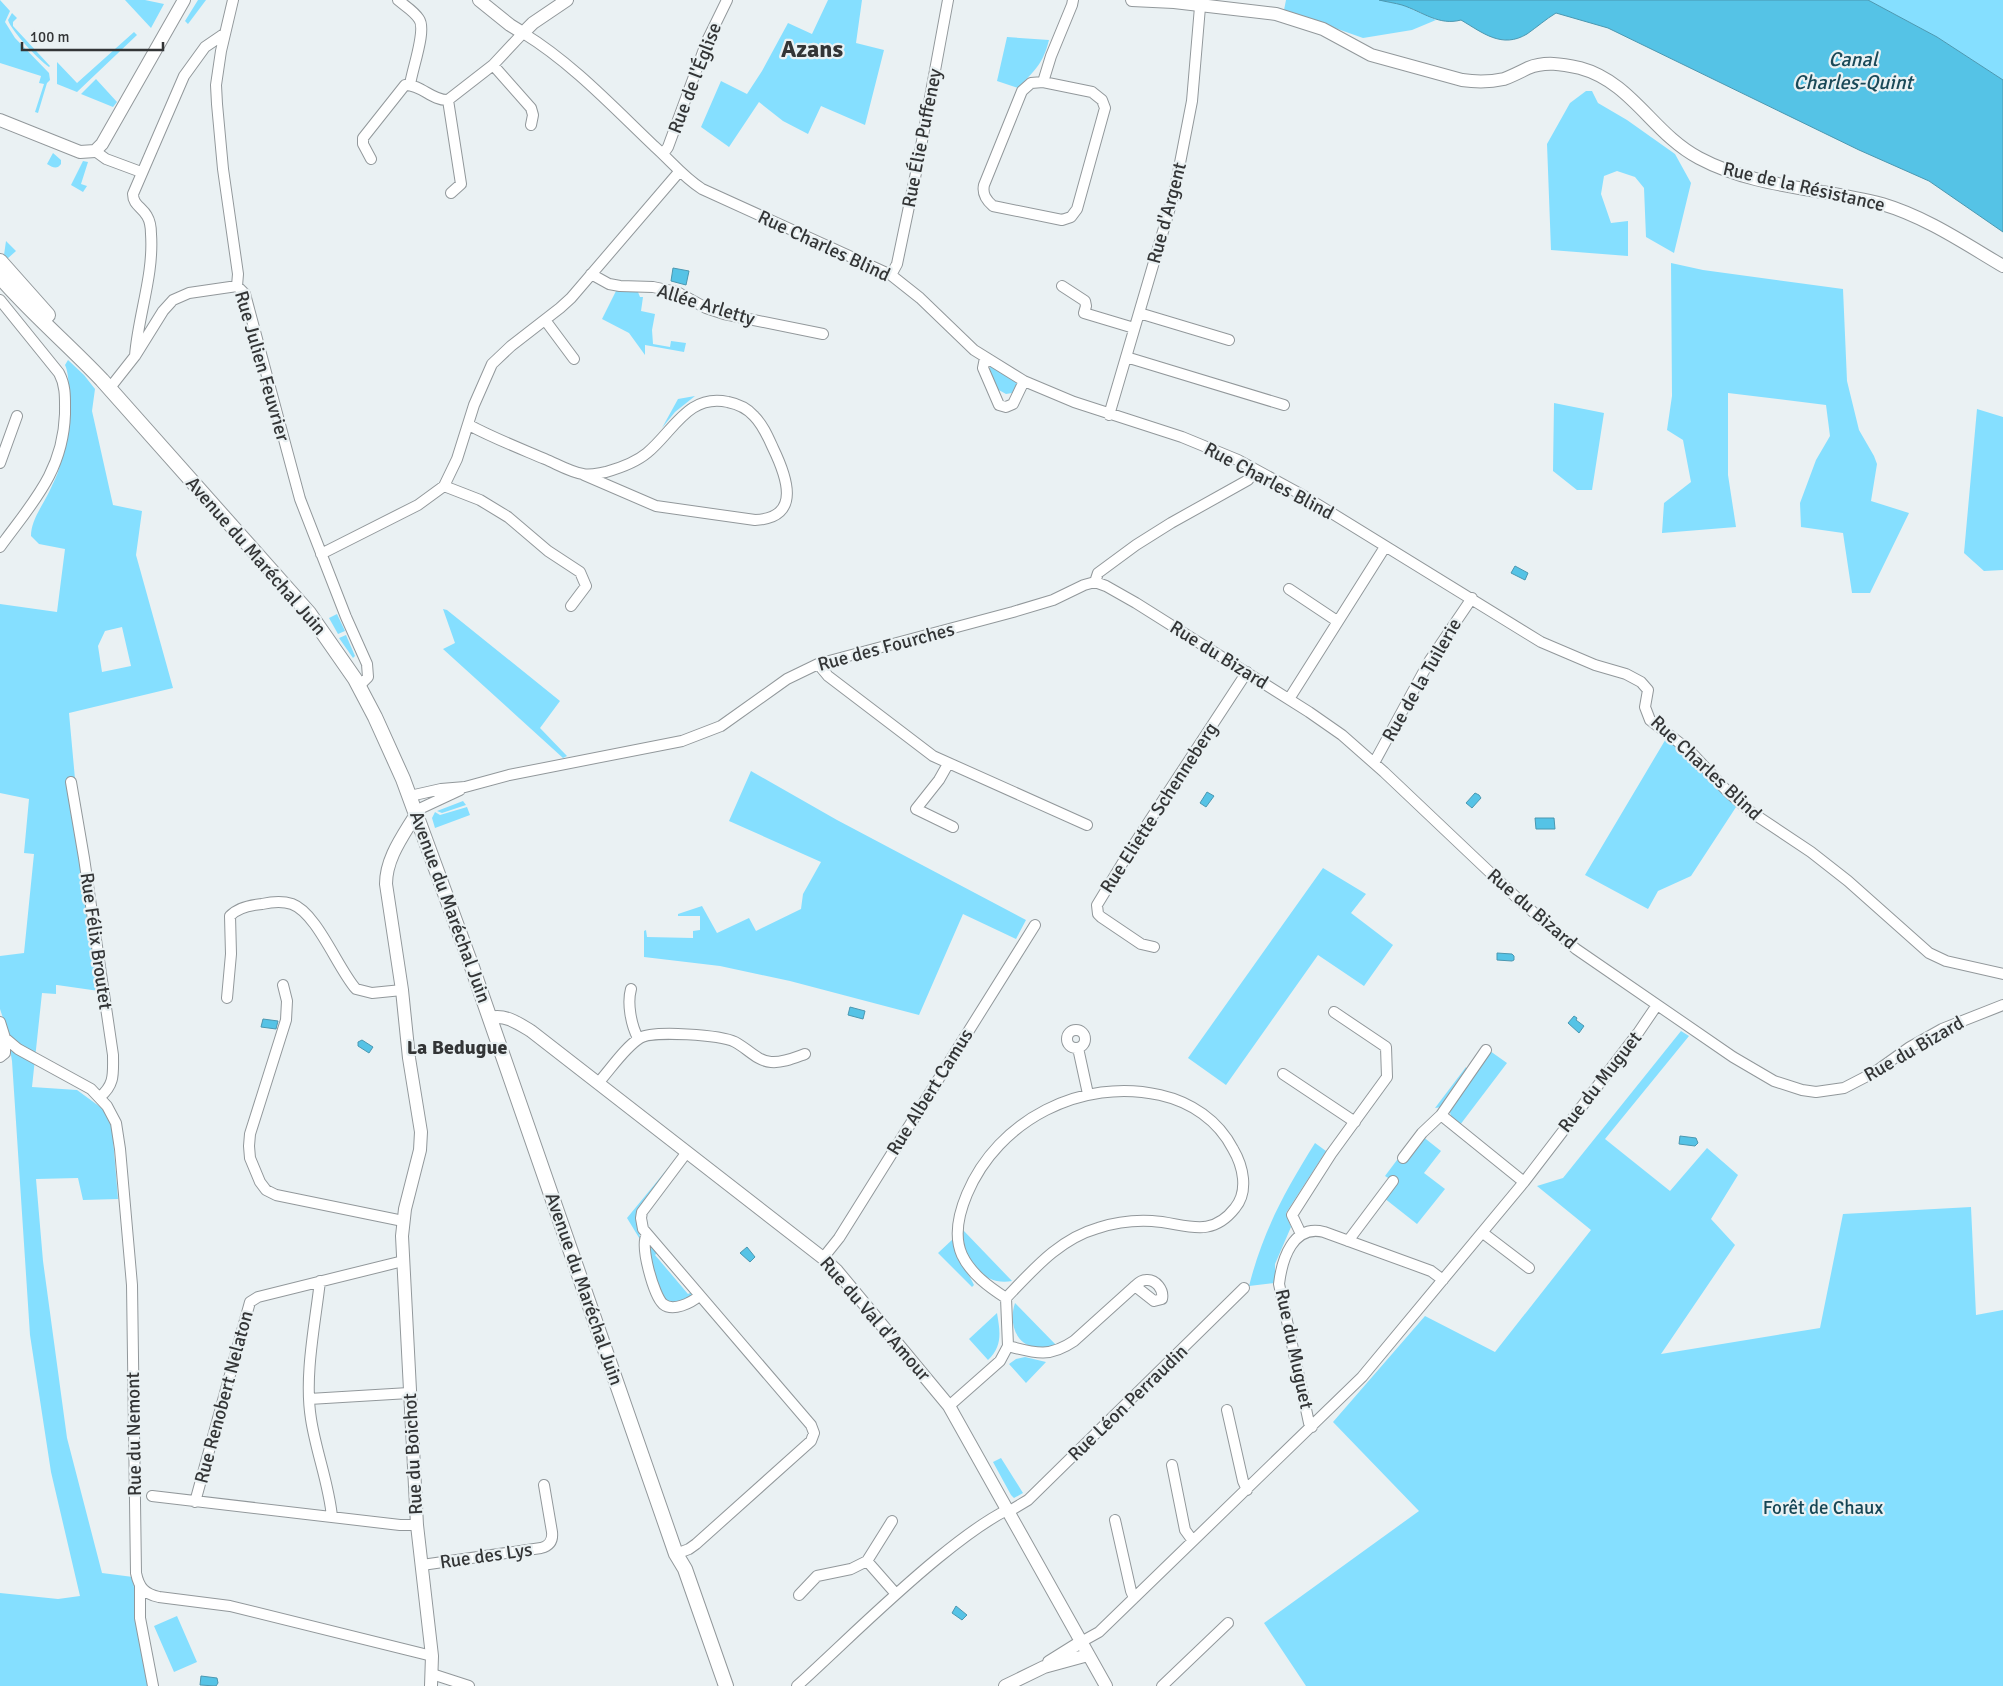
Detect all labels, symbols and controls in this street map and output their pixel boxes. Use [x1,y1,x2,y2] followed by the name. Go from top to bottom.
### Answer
[663,19,727,137] street label: Rue de l'Église
[22,20,164,52] scale bar
[30,28,70,46] text: 100 m
[781,34,843,64] district label: Azans
[1793,47,1915,95] water label: Canal Charles-Quint
[897,66,947,210] street label: Rue Élie Puffeney
[1721,157,1887,217] street label: Rue de la Résistance
[1142,159,1192,266] street label: Rue d'Argent
[754,205,894,287] street label: Rue Charles Blind
[654,279,758,331] street label: Allée Arletty
[229,288,295,444] street label: Rue Julien Feuvrier
[1200,437,1338,525] street label: Rue Charles Blind
[181,472,331,640] street label: Avenue du Maréchal Juin
[1377,614,1467,746] street label: Rue de la Tuilerie
[1165,615,1273,695] street label: Rue du Bizard
[815,617,957,677] street label: Rue des Fourches
[1645,710,1767,826] street label: Rue Charles Blind
[1095,718,1223,898] street label: Rue Eliette Schenneberg
[404,808,496,1006] street label: Avenue du Maréchal Juin
[1482,863,1582,955] street label: Rue du Bizard
[75,871,118,1011] street label: Rue Félix Broutet
[1860,1011,1968,1087] street label: Rue du Bizard
[882,1024,978,1160] street label: Rue Albert Camus
[1553,1026,1647,1137] street label: Rue du Muguet
[407,1035,507,1060] district label: La Bedugue
[540,1189,628,1389] street label: Avenue du Maréchal Juin
[814,1252,936,1386] street label: Rue du Val d'Amour
[1270,1287,1318,1411] street label: Rue du Muguet
[189,1308,259,1486] street label: Rue Renobert Nelaton
[1063,1340,1193,1466] street label: Rue Léon Perraudin
[121,1371,147,1496] street label: Rue du Nemont
[398,1392,428,1515] street label: Rue du Boichot
[1763,1496,1884,1520] park label: Forêt de Chaux
[438,1538,534,1574] street label: Rue des Lys

